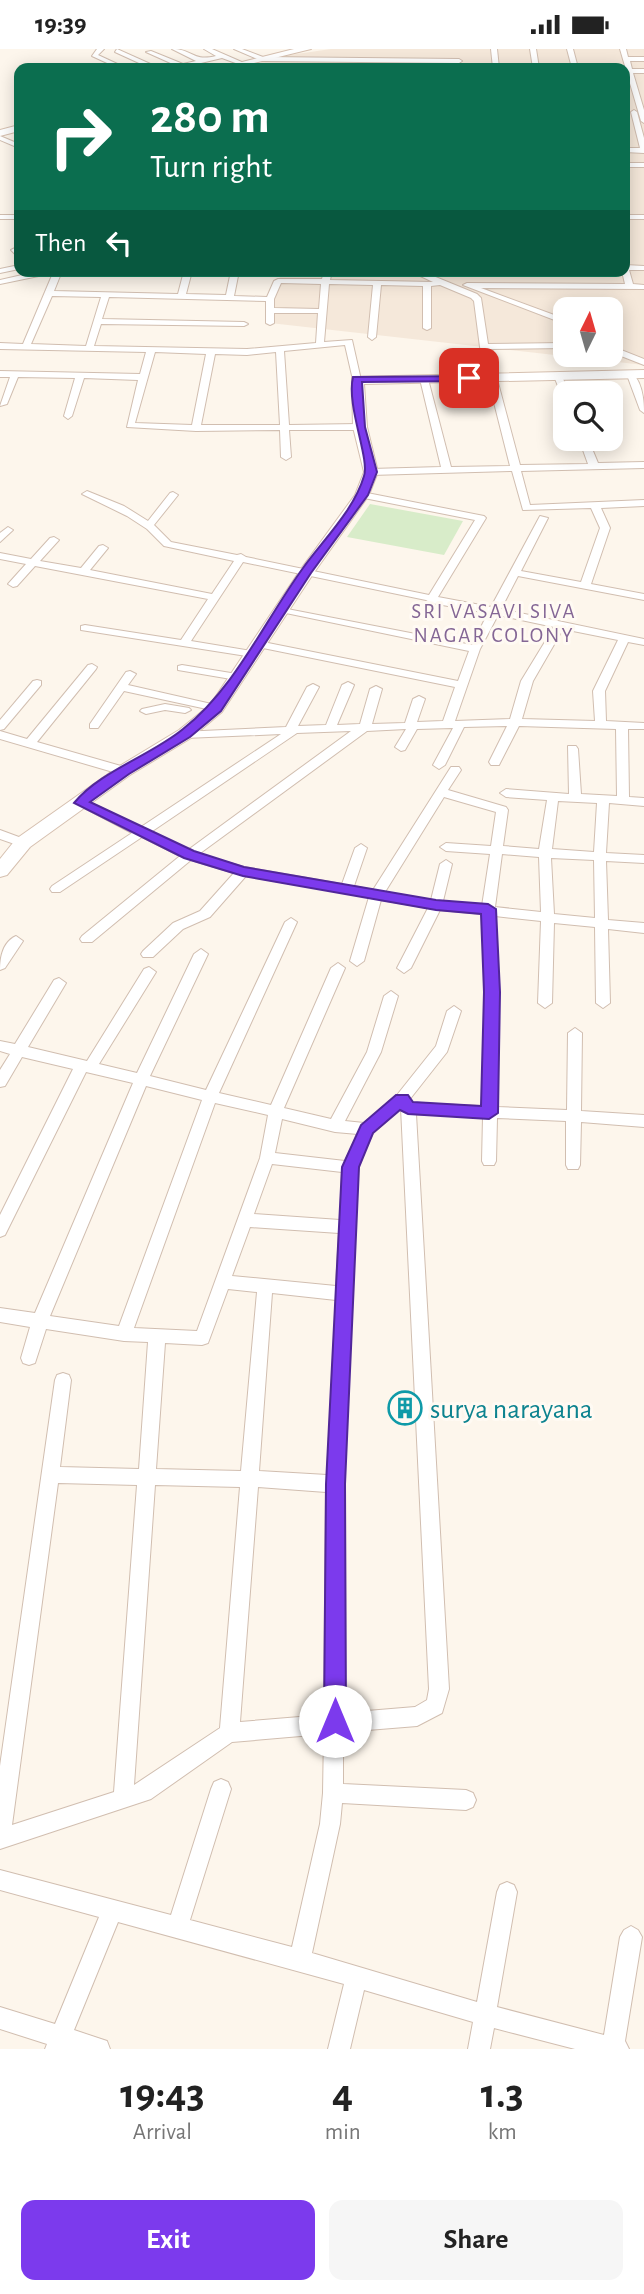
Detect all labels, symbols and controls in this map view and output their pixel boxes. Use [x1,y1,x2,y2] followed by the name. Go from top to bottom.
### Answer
[35,11,87,37] text: 19:39
[35,91,126,182] icon: right
[150,93,270,142] text: 280 m
[150,151,272,183] text: Turn right
[100,224,138,262] icon: left
[35,230,86,256] text: Then
[553,297,623,367] north arrow
[553,297,623,451] map controls
[439,348,499,408] pin
[450,359,488,397] icon: arrive
[553,381,623,451] button: search
[411,601,577,646] district label: SRI VASAVI SIVA NAGAR COLONY
[386,1389,424,1427] building icon: surya narayana
[430,1396,593,1424] place label: surya narayana
[298,1684,372,1758] position arrow
[120,2073,205,2115] text: 19:43
[332,2073,353,2115] text: 4
[481,2073,524,2115] text: 1.3
[133,2121,192,2144] text: Arrival
[325,2121,361,2144] text: min
[488,2121,517,2144] text: km
[21,2200,315,2280] button: Exit
[329,2200,623,2280] button: Share

